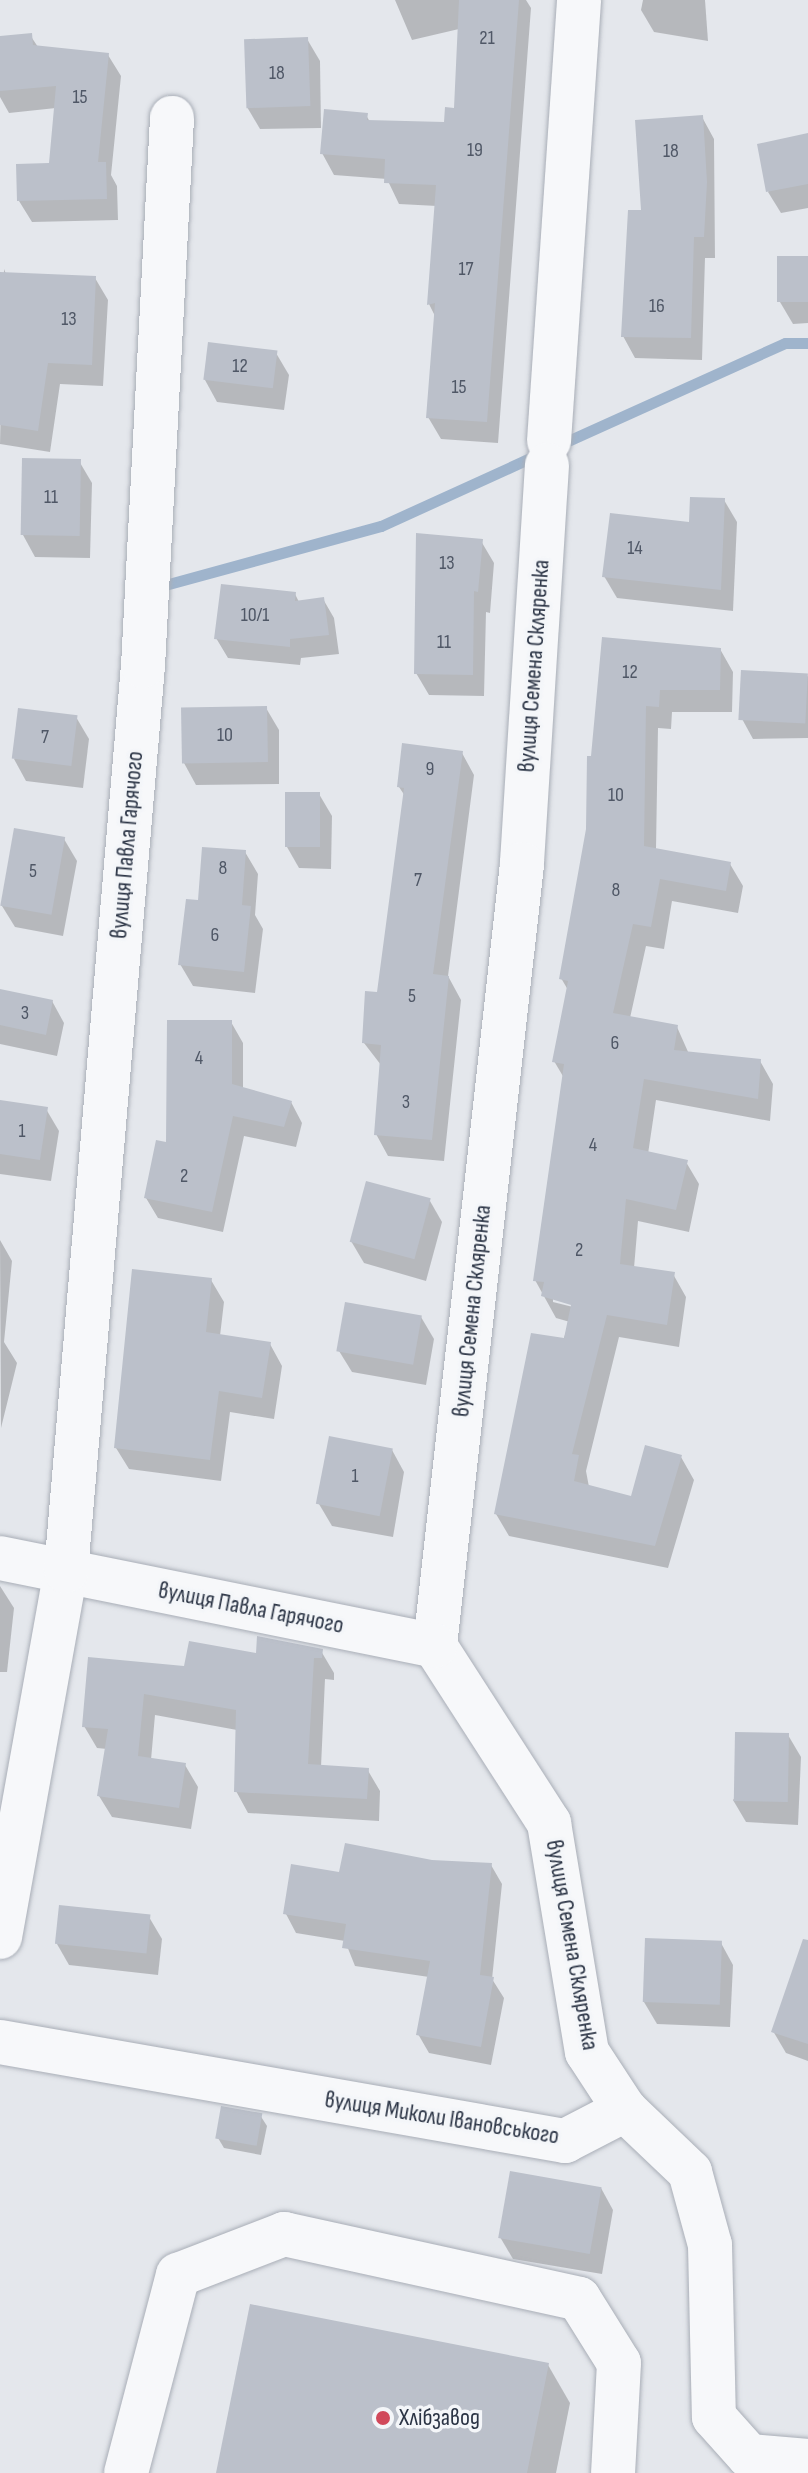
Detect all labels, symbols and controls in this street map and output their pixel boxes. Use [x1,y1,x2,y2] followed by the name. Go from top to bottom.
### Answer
[479,26,495,50] house number: 21
[269,61,285,85] house number: 18
[72,85,88,109] house number: 15
[467,138,483,162] house number: 19
[663,139,679,163] house number: 18
[459,257,473,281] house number: 17
[649,294,665,318] house number: 16
[61,307,77,331] house number: 13
[232,354,248,378] house number: 12
[451,375,467,399] house number: 15
[44,485,58,509] house number: 11
[627,536,643,560] house number: 14
[439,551,455,575] house number: 13
[512,559,556,773] street label: вулиця Семена Скляренка
[241,603,269,627] house number: 10/1
[437,630,451,654] house number: 11
[622,660,638,684] house number: 12
[217,723,233,747] house number: 10
[41,725,49,749] house number: 7
[104,750,150,940] street label: вулиця Павла Гарячого
[426,757,434,781] house number: 9
[608,783,624,807] house number: 10
[219,856,227,880] house number: 8
[29,859,37,883] house number: 5
[414,868,422,892] house number: 7
[612,878,620,902] house number: 8
[211,923,219,947] house number: 6
[408,984,416,1008] house number: 5
[21,1001,29,1025] house number: 3
[611,1031,619,1055] house number: 6
[195,1046,203,1070] house number: 4
[402,1090,410,1114] house number: 3
[19,1119,25,1143] house number: 1
[589,1133,597,1157] house number: 4
[180,1164,188,1188] house number: 2
[447,1204,497,1418] street label: вулиця Семена Скляренка
[575,1238,583,1262] house number: 2
[352,1464,358,1488] house number: 1
[156,1576,346,1640] street label: вулиця Павла Гарячого
[539,1838,605,2052] street label: вулиця Семена Скляренка
[323,2085,561,2151] street label: вулиця Миколи Івановського
[399,2404,480,2432] place label: Хлібзавод
[374,2409,392,2427] marker: Хлібзавод

